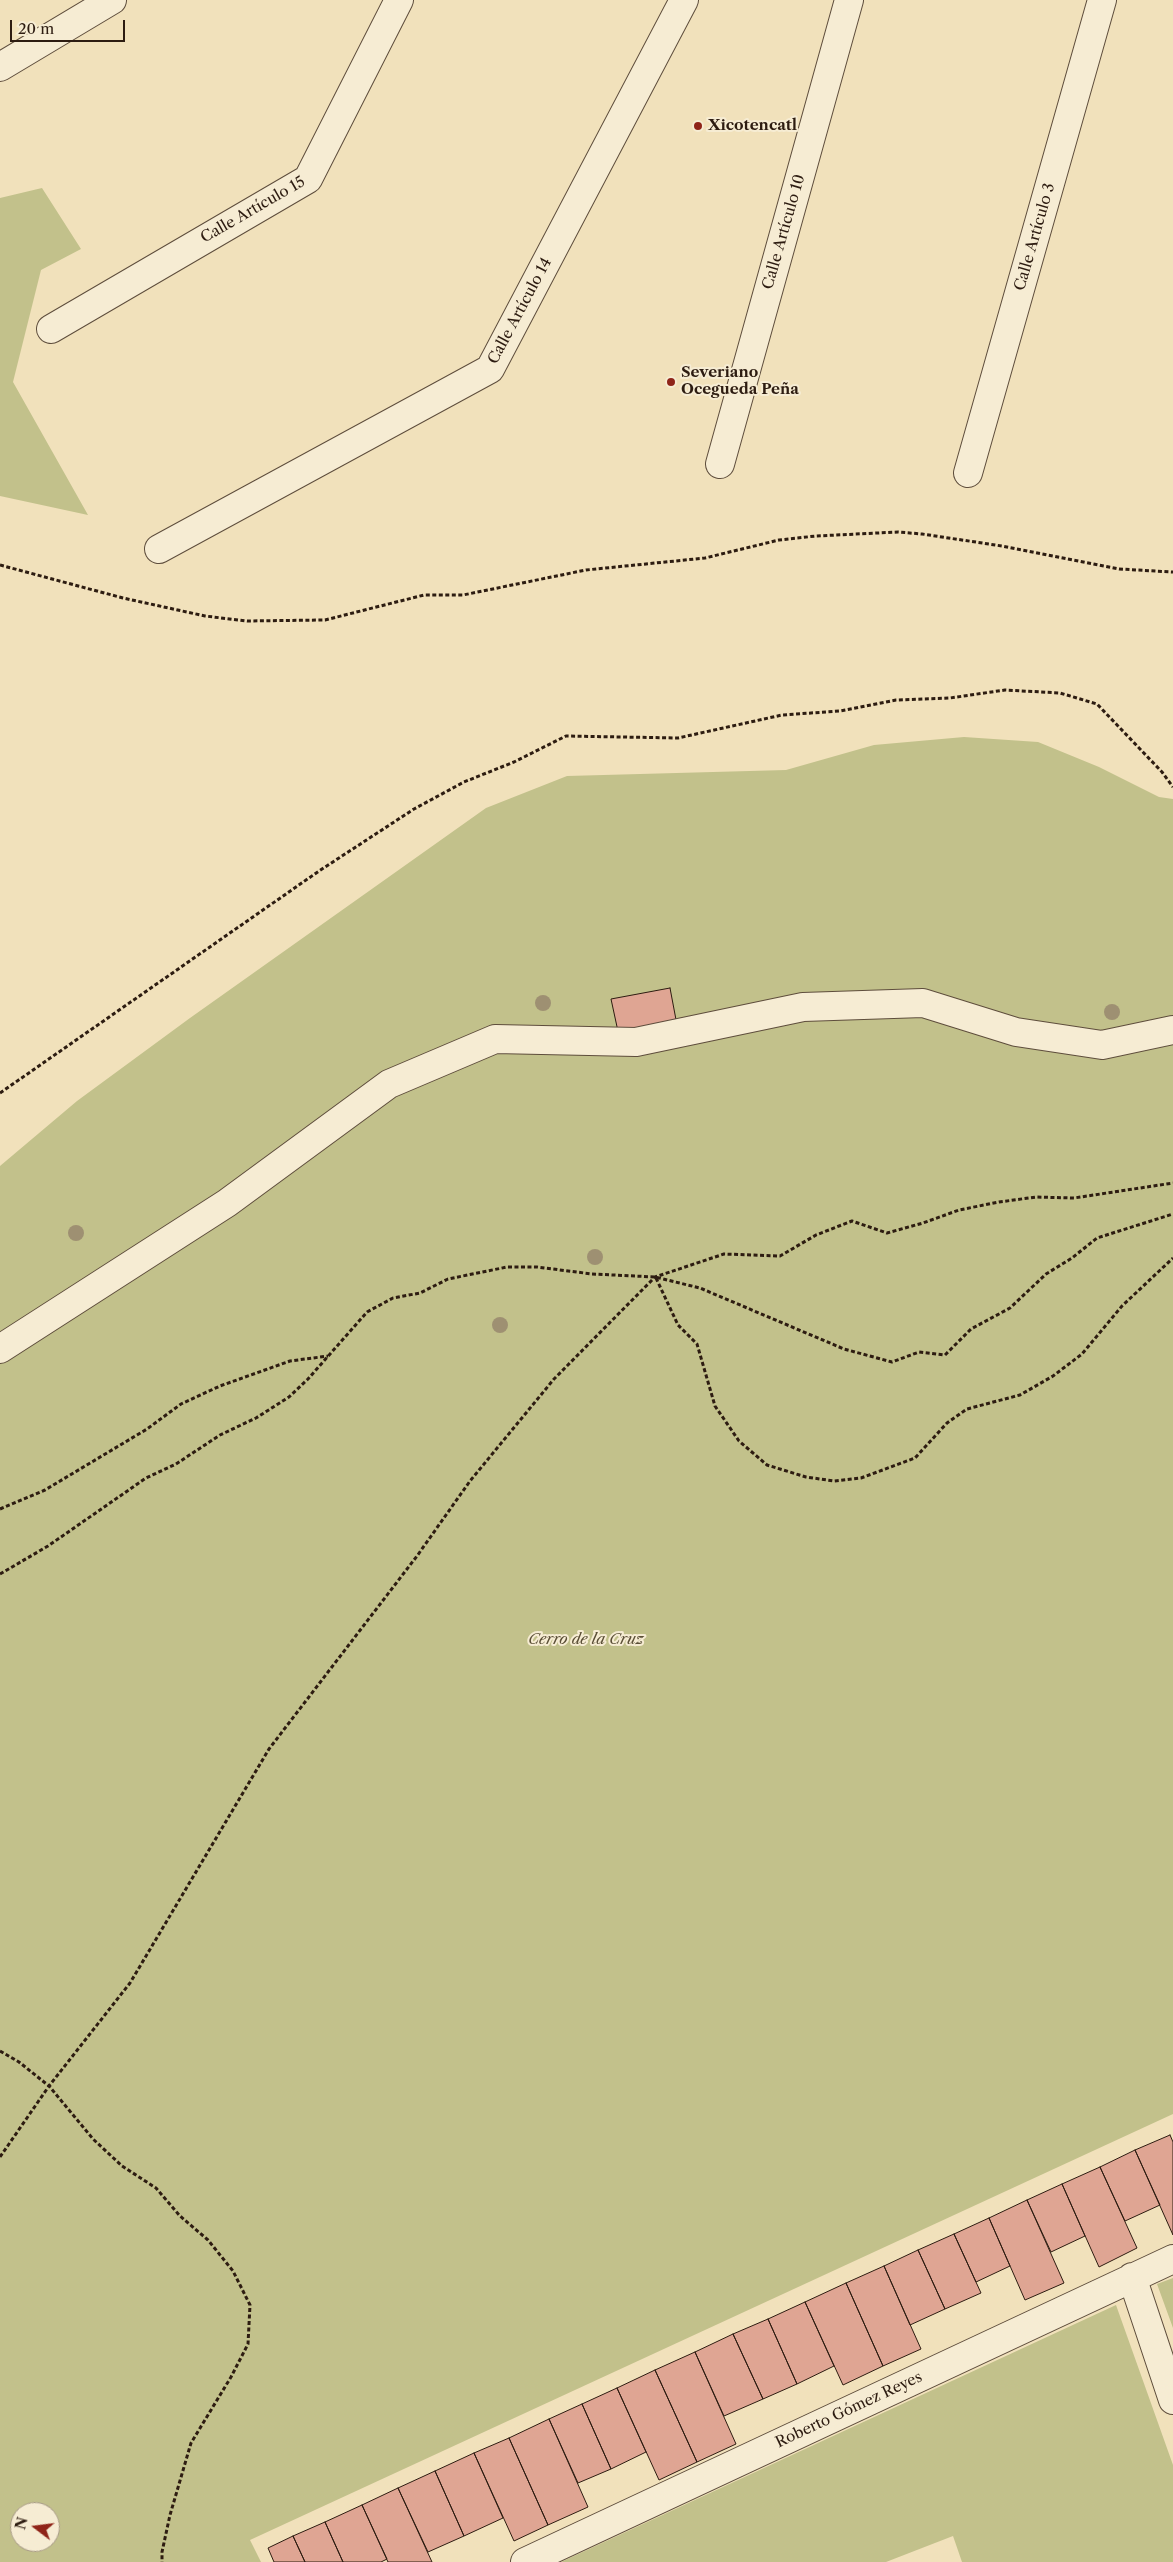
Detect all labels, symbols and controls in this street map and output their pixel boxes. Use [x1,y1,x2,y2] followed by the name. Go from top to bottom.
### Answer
[12,10,128,42] scale bar
[18,19,54,38] text: 20 m
[708,117,797,135] place label: Xicotencatl
[692,120,704,132] marker: Xicotencatl
[759,172,809,292] street label: Calle Artículo 10
[198,173,308,247] street label: Calle Artículo 15
[1011,181,1059,293] street label: Calle Artículo 3
[484,255,556,367] street label: Calle Artículo 14
[681,364,799,399] place label: Severiano Ocegueda Peña
[665,376,677,388] marker: Severiano Ocegueda Peña
[528,1631,644,1649] park label: Cerro de la Cruz
[773,2368,925,2452] street label: Roberto Gómez Reyes
[10,2502,60,2552] north arrow
[11,2515,32,2532] text: N

